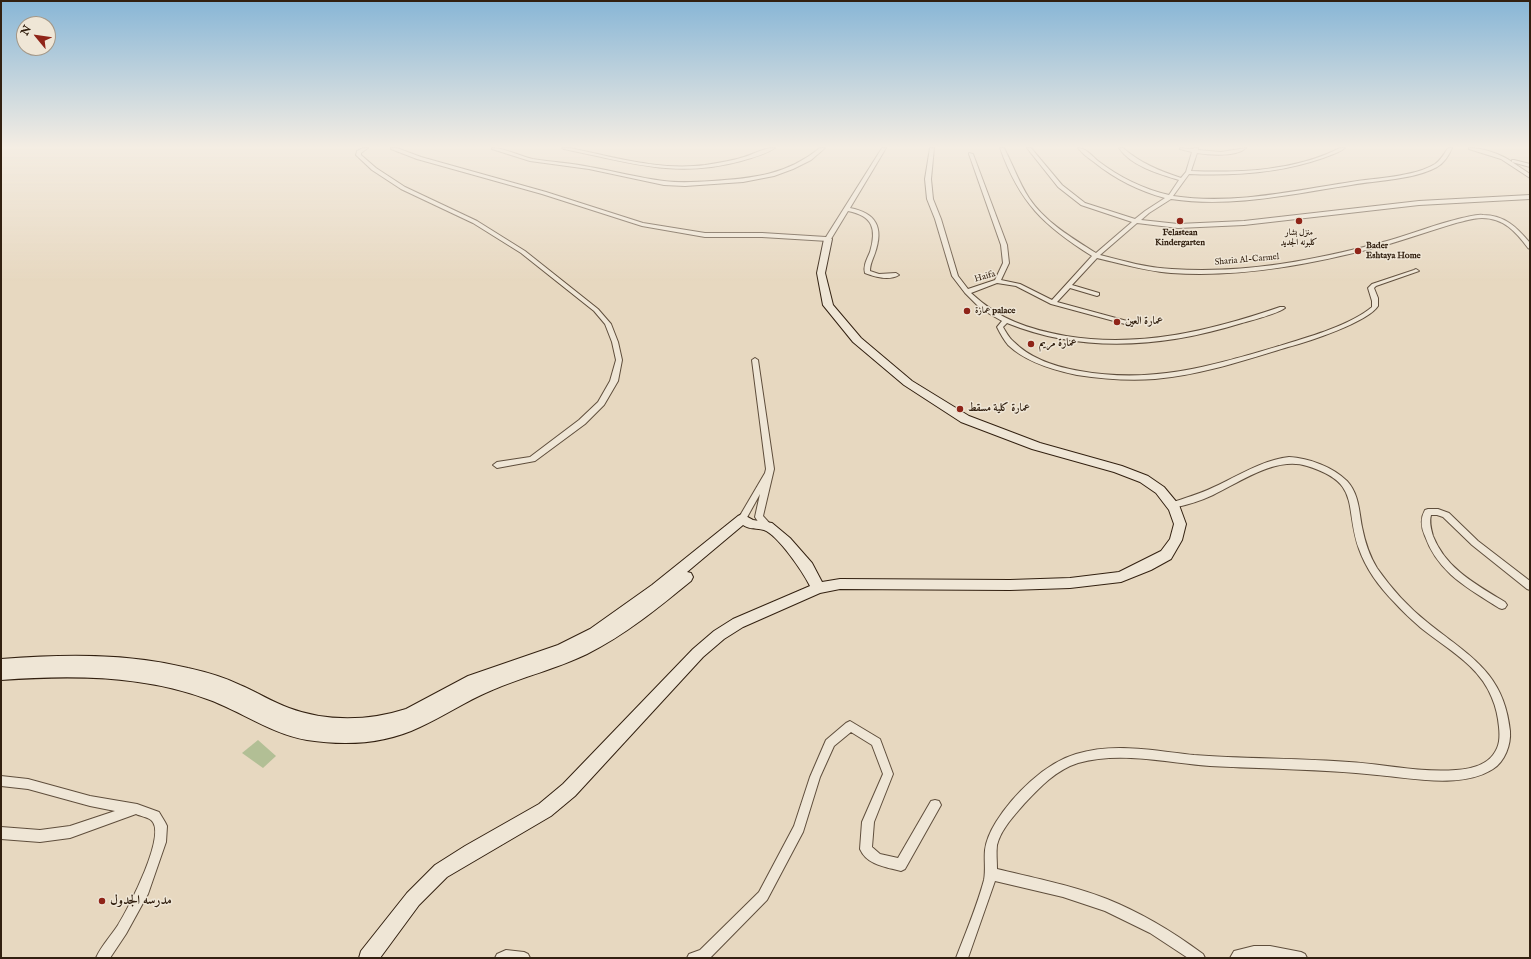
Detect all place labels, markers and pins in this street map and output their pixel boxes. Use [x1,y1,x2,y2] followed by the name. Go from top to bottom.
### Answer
[1175,216,1185,226] marker: Felastean Kindergarten
[1294,216,1304,226] marker: منزل بشار كلبونه الجديد
[1155,228,1205,249] place label: Felastean Kindergarten
[1280,228,1318,249] place label: منزل بشار كلبونه الجديد
[1366,241,1421,262] place label: Bader Eshtaya Home
[1353,246,1363,256] marker: Bader Eshtaya Home
[962,306,972,316] marker: عمارة palace
[975,306,1015,316] place label: عمارة palace
[1125,315,1163,329] place label: عمارة العين
[1112,317,1122,327] marker: عمارة العين
[1039,337,1077,351] place label: عمارة مريم
[1026,339,1036,349] marker: عمارة مريم
[968,402,1030,416] place label: عمارة كلية مسقط
[955,404,965,414] marker: عمارة كلية مسقط
[110,893,172,909] place label: مدرسه الجدول
[97,896,107,906] marker: مدرسه الجدول

